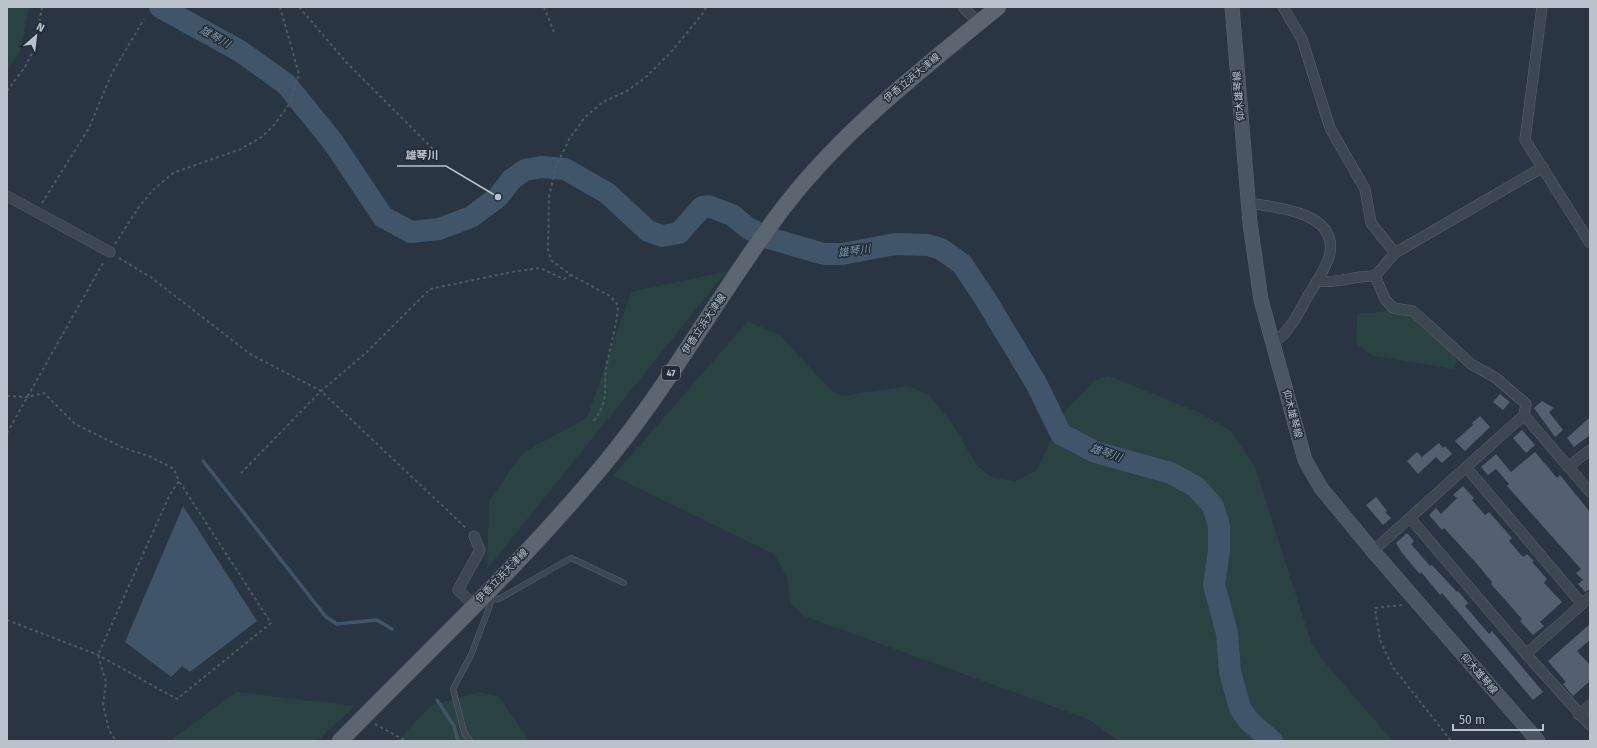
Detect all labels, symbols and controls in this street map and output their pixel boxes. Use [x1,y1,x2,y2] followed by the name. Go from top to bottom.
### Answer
[16,16,56,56] north arrow
[34,20,47,35] text: N
[197,23,233,51] water label: 雄琴川
[881,51,943,105] street label: 伊香立浜大津線
[1231,71,1247,122] street label: 仰木雄琴線
[397,143,446,166] callout: 雄琴川
[406,149,439,162] text: 雄琴川
[837,242,872,260] water label: 雄琴川
[679,292,729,356] street label: 伊香立浜大津線
[662,366,680,380] road number: 47
[1279,387,1304,440] street label: 仰木雄琴線
[1088,441,1125,465] water label: 雄琴川
[473,547,531,605] street label: 伊香立浜大津線
[1457,650,1500,697] street label: 仰木雄琴線
[1453,706,1543,732] scale bar
[1459,713,1485,727] text: 50 m

